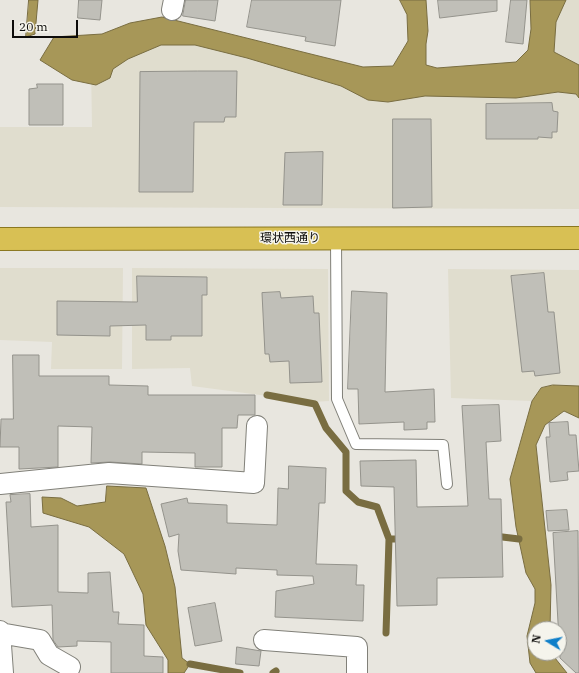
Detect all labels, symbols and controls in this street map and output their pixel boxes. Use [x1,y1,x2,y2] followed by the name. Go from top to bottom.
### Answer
[14,12,80,38] scale bar
[19,19,48,34] text: 20 m
[260,232,320,246] street label: 環状西通り
[527,621,567,661] north arrow
[529,634,544,645] text: N

